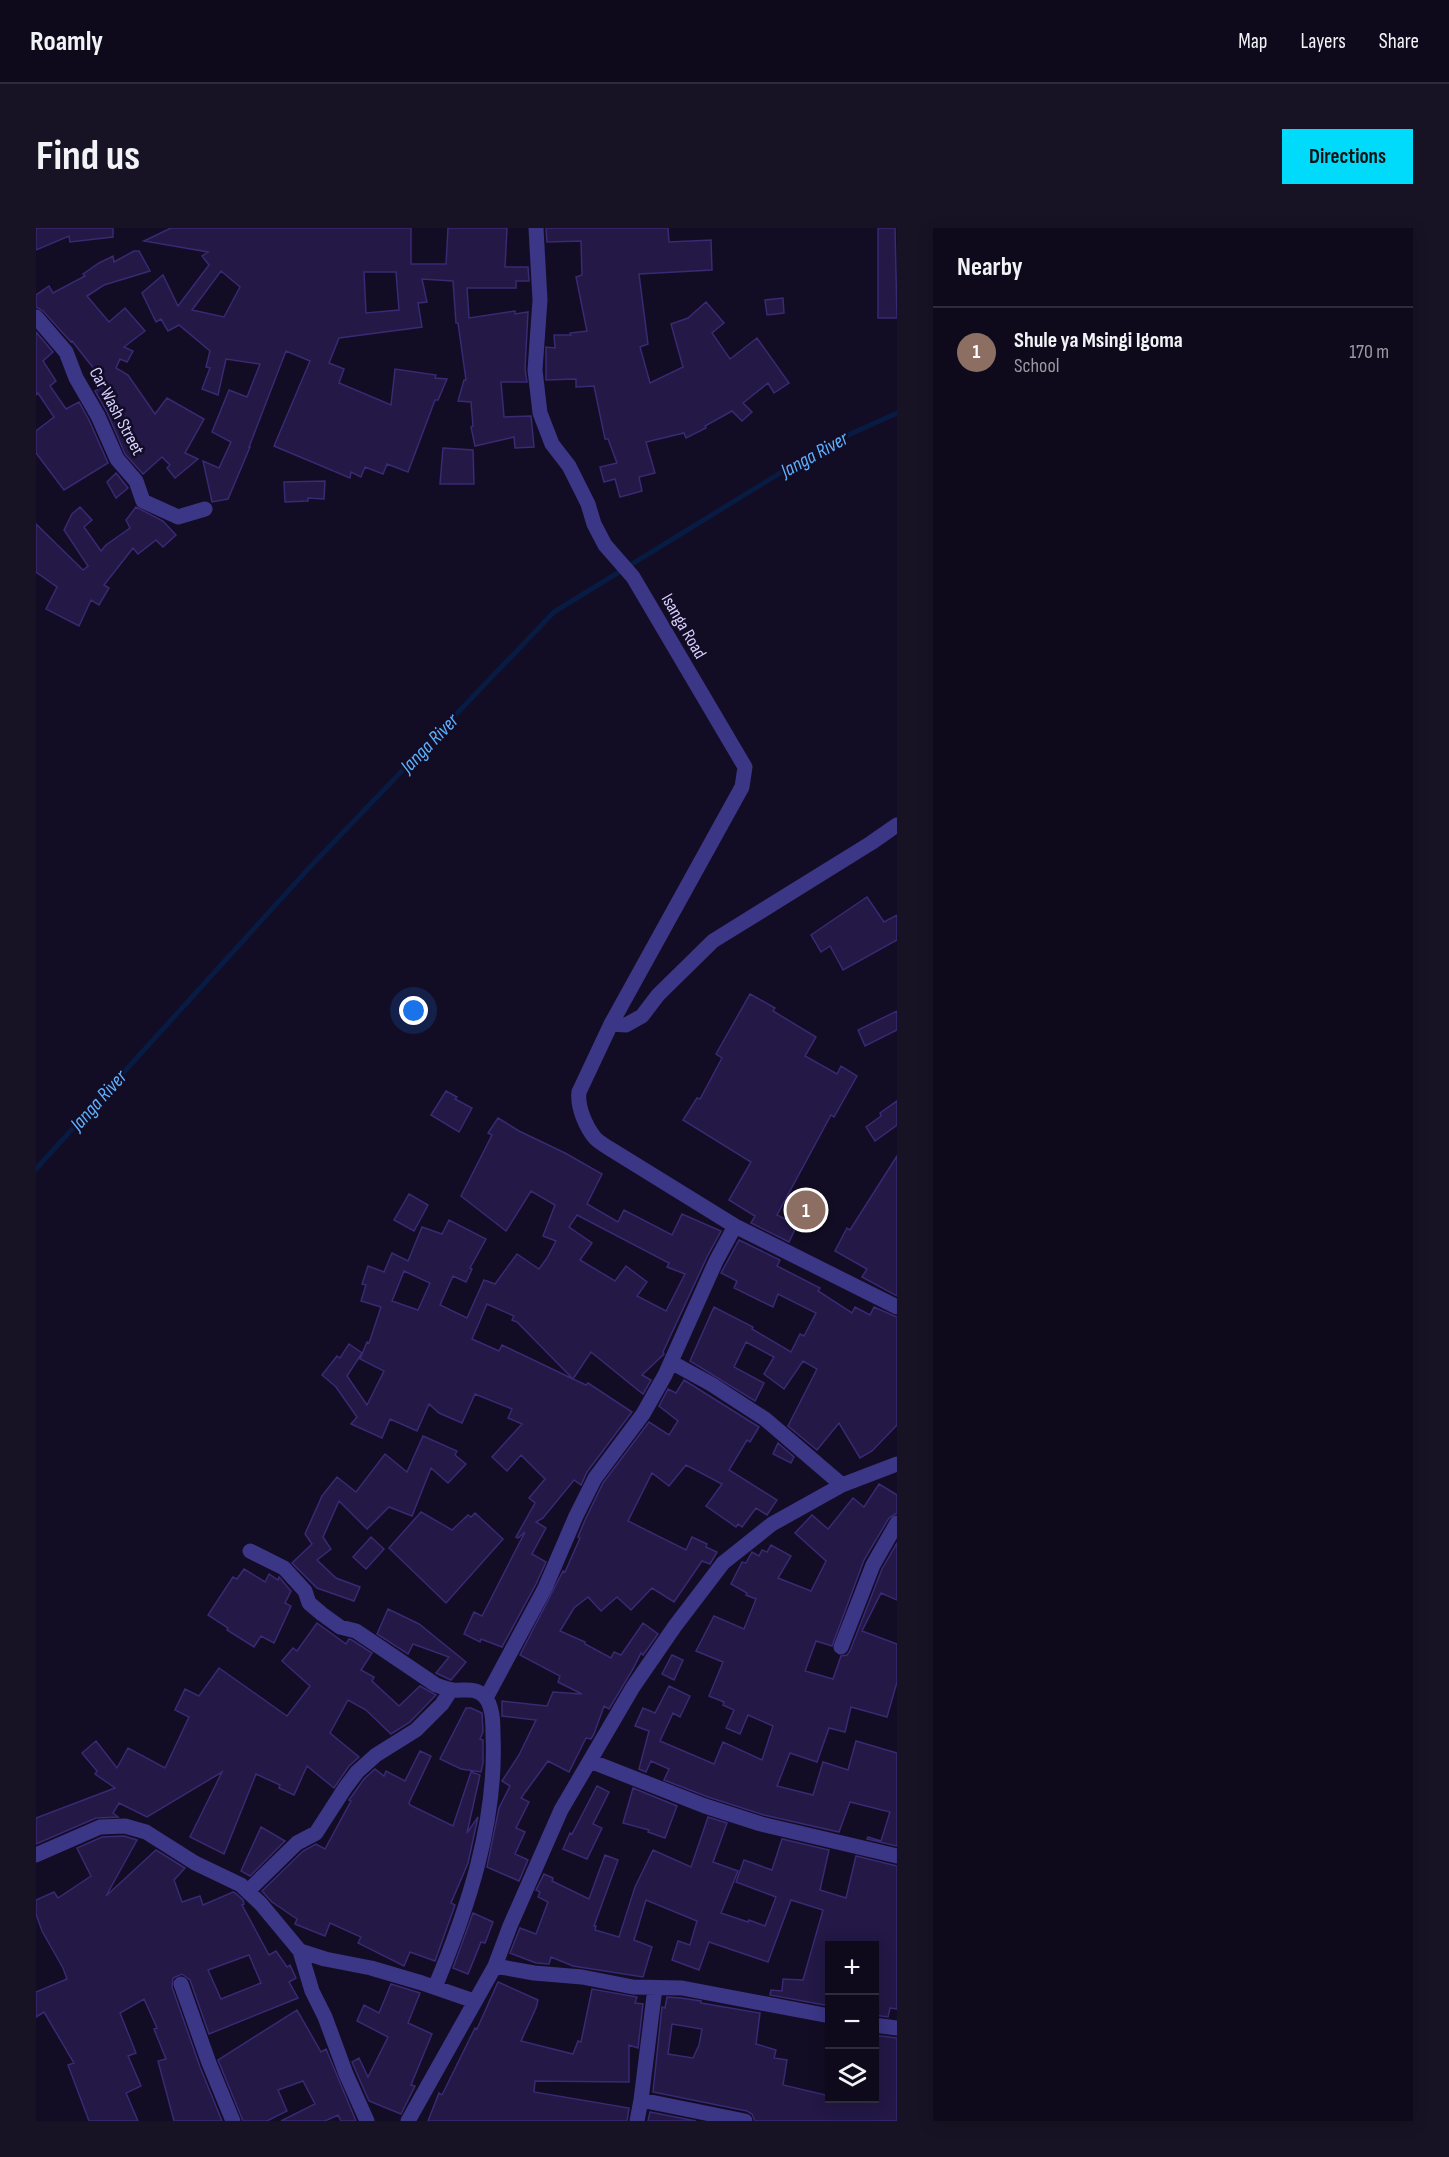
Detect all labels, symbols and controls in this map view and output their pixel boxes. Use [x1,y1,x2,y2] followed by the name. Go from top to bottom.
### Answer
[30,25,103,58] text: Roamly
[1238,29,1267,54] text: Map
[1300,29,1346,54] text: Layers
[1379,29,1419,54] text: Share
[1282,129,1413,184] button: Directions
[36,131,140,182] text: Find us
[957,252,1023,283] text: Nearby
[1014,327,1183,354] text: Shule ya Msingi Igoma
[973,340,980,364] text: 1
[1349,340,1389,364] text: 170 m
[1014,354,1059,378] text: School
[85,364,149,459] street label: Car Wash Street
[776,426,854,484] water label: Janga River
[657,590,711,662] street label: Isanga Road
[395,708,465,779] water label: Janga River
[399,996,428,1025] your location
[65,1064,133,1137] water label: Janga River
[786,1188,826,1232] pin: 1
[825,1941,879,2103] map controls
[825,1941,879,1995] button: +
[825,1995,879,2049] button: −
[825,2049,879,2103] button: layers

